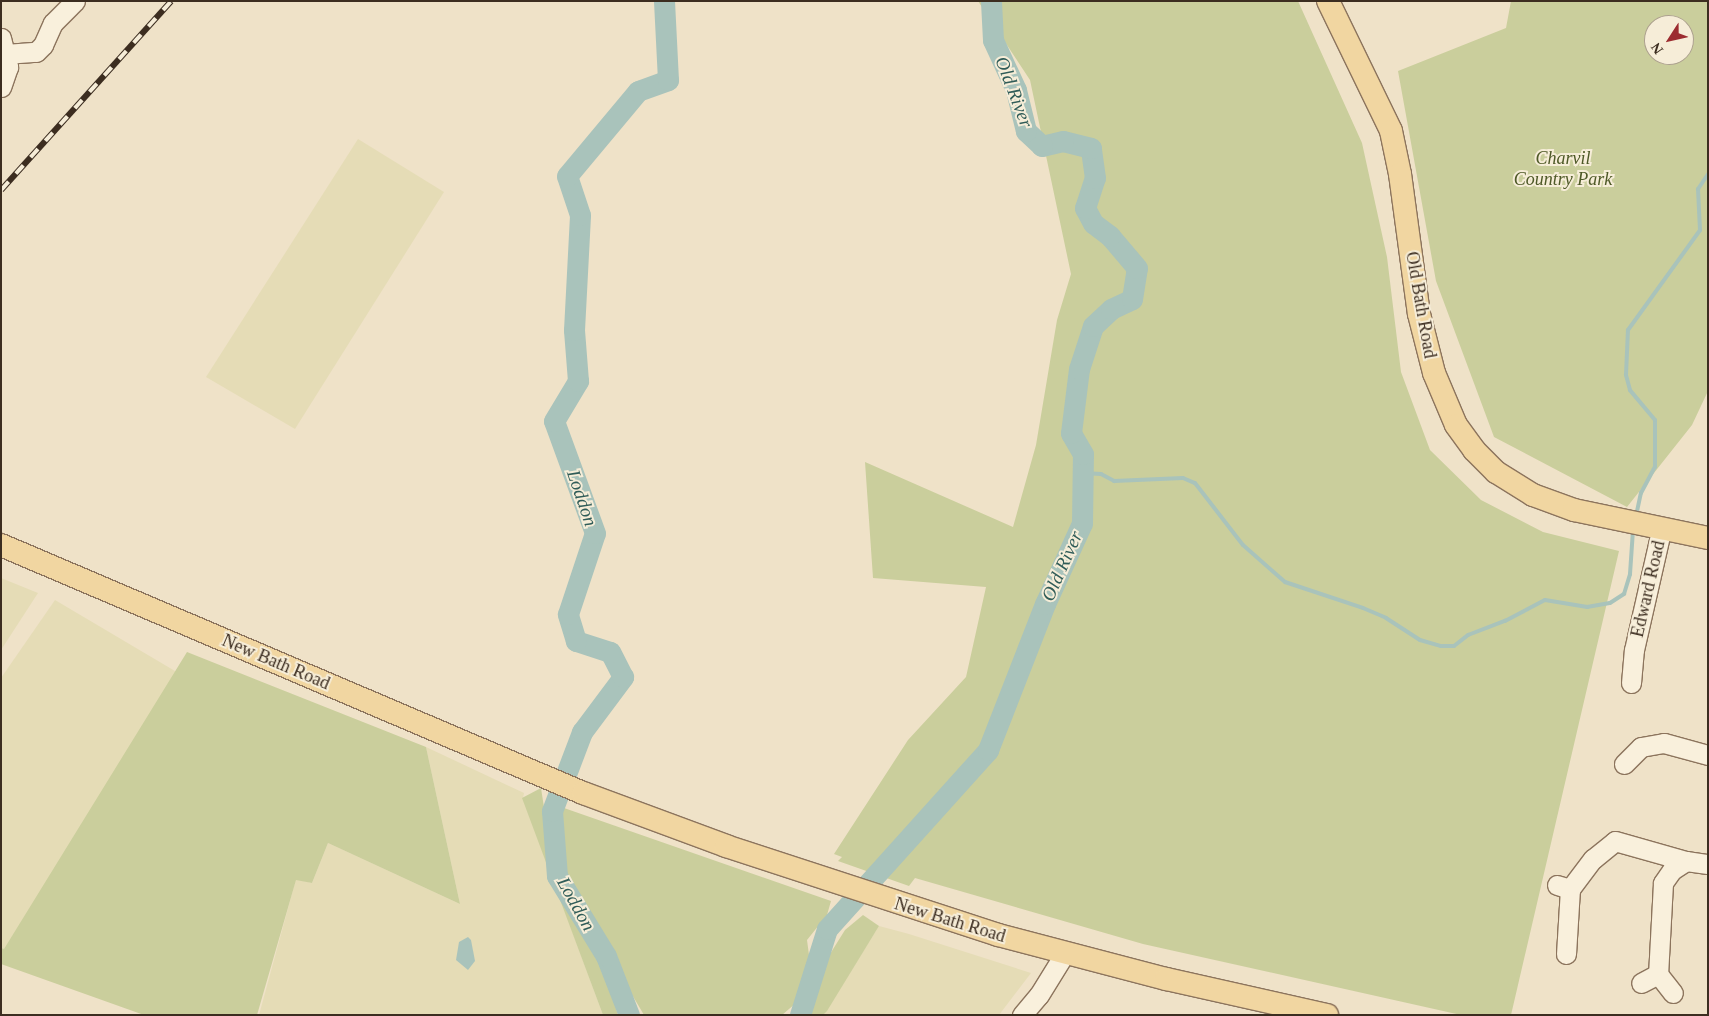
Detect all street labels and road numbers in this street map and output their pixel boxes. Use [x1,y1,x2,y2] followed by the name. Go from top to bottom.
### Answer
[1401,250,1441,360] street label: Old Bath Road
[1626,539,1670,639] street label: Edward Road
[219,630,333,694] street label: New Bath Road
[892,893,1008,947] street label: New Bath Road

